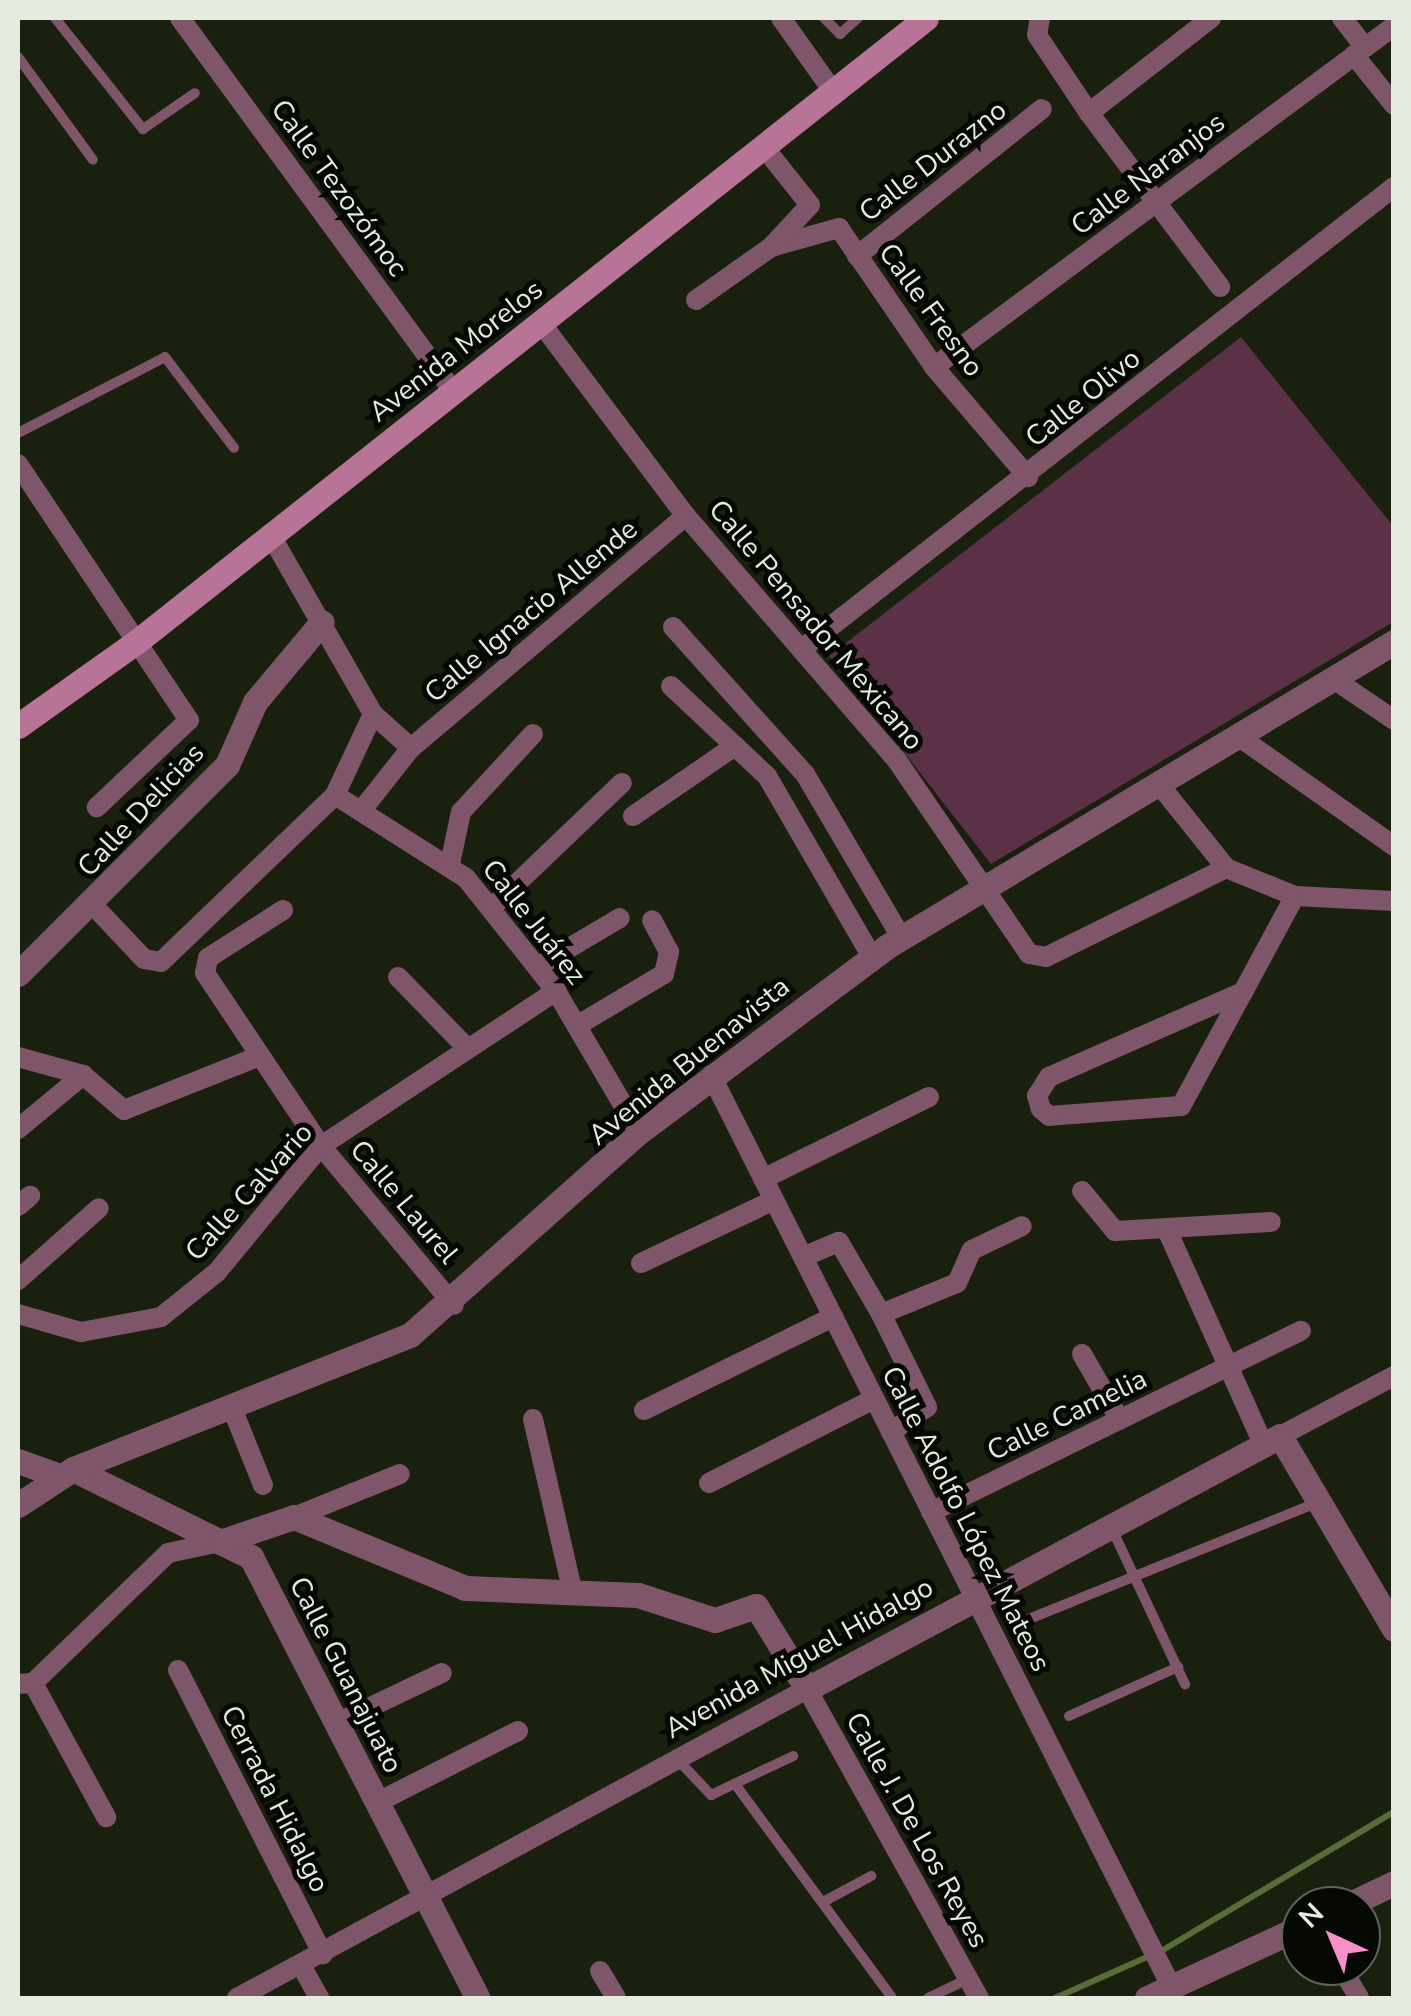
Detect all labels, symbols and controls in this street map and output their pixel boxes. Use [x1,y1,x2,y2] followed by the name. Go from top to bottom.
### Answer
[264,93,414,283] street label: Calle Tezozómoc
[853,93,1013,229] street label: Calle Durazno
[1065,105,1231,243] street label: Calle Naranjos
[871,237,991,383] street label: Calle Fresno
[363,273,549,429] street label: Avenida Morelos
[1019,342,1147,454] street label: Calle Olivo
[702,493,930,757] street label: Calle Pensador Mexicano
[418,512,644,710] street label: Calle Ignacio Allende
[71,736,211,884] street label: Calle Delicias
[475,853,593,991] street label: Calle Juárez
[582,970,796,1152] street label: Avenida Buenavista
[178,1116,320,1268] street label: Calle Calvario
[343,1134,465,1270] street label: Calle Laurel
[874,1361,1058,1677] street label: Calle Adolfo López Mateos
[982,1362,1152,1468] street label: Calle Camelia
[659,1570,939,1746] street label: Avenida Miguel Hidalgo
[282,1571,410,1779] street label: Calle Guanajuato
[214,1700,336,1898] street label: Cerrada Hidalgo
[838,1706,996,1954] street label: Calle J. De Los Reyes
[1281,1886,1381,1986] north arrow
[1291,1895,1332,1937] text: N

